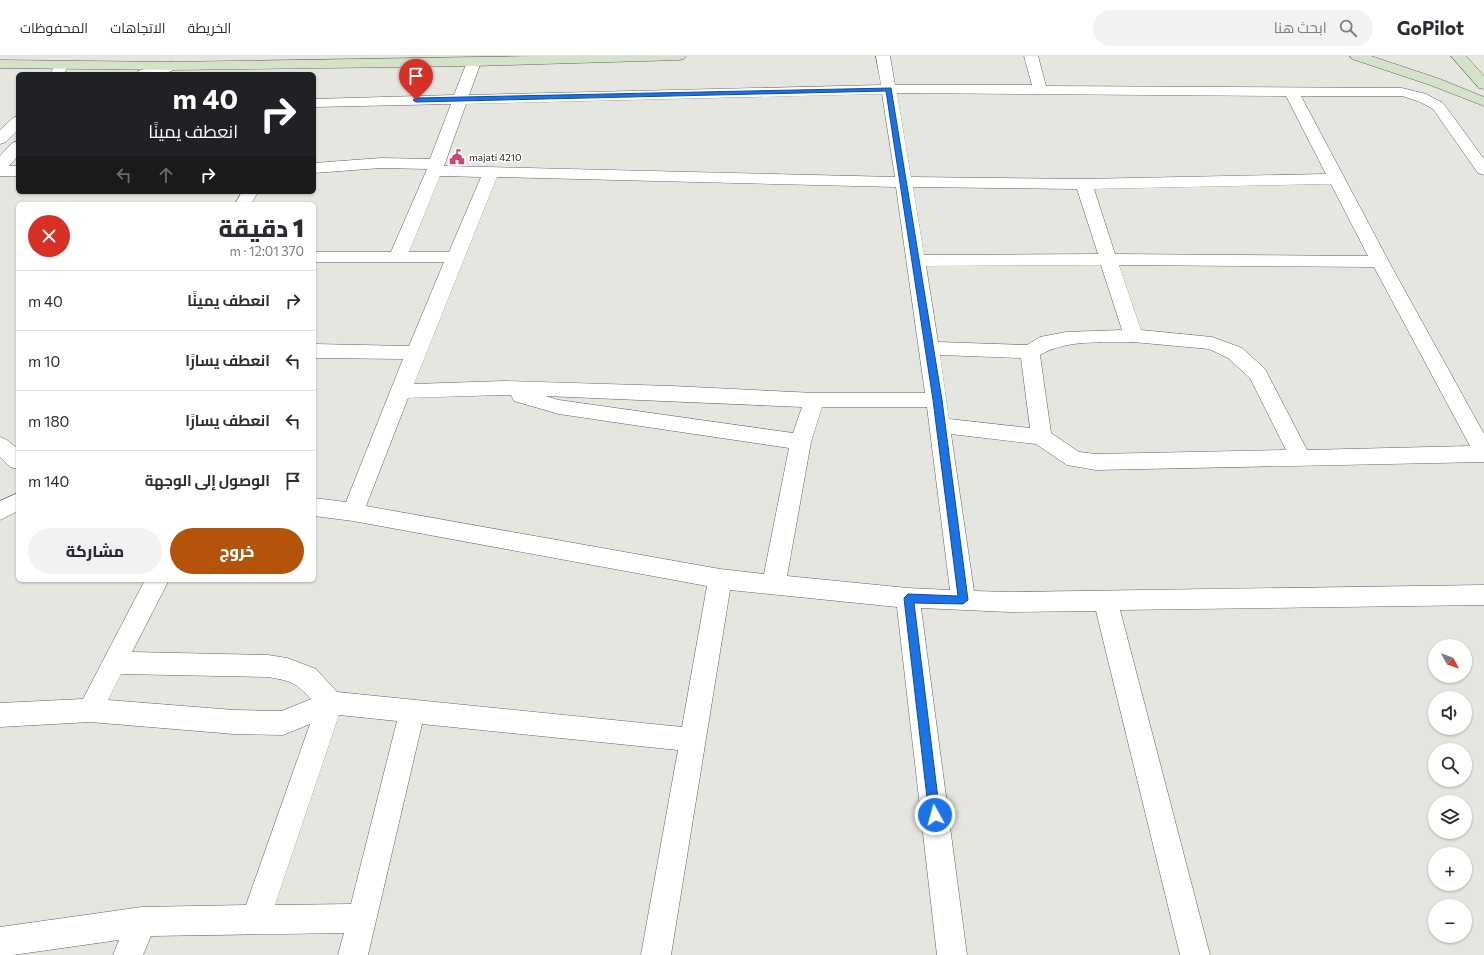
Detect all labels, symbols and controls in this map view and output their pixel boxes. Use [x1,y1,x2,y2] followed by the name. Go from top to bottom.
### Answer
[1093,10,1373,46] search box
[1397,16,1464,39] text: GoPilot
[1337,17,1359,39] icon: search
[1274,18,1327,36] text: ابحث هنا
[20,19,88,36] text: المحفوظات
[110,19,166,36] text: الاتجاهات
[188,19,231,36] text: الخريطة
[399,59,433,100] pin
[405,65,427,87] icon: arrive
[172,81,238,115] text: 40 m
[252,88,304,140] icon: right
[148,120,238,142] text: انعطف يمينًا
[448,148,466,166] public building icon: majati 4210
[469,151,522,163] place label: majati 4210
[113,164,135,186] icon: left
[155,164,177,186] icon: ahead
[197,164,219,186] icon: right
[219,213,304,242] text: 1 دقيقة
[28,215,70,257] button: close
[230,243,304,259] text: 370 m · 12:01
[282,290,304,312] icon: right
[187,291,270,309] text: انعطف يمينًا
[28,292,63,310] text: 40 m
[282,350,304,372] icon: left
[185,351,270,369] text: انعطف يسارًا
[28,352,60,370] text: 10 m
[282,410,304,432] icon: left
[185,411,270,429] text: انعطف يسارًا
[28,412,69,430] text: 180 m
[282,470,304,492] icon: arrive
[145,471,270,489] text: الوصول إلى الوجهة
[28,472,69,490] text: 140 m
[28,528,162,574] button: مشاركة
[170,528,304,574] button: خروج
[1428,639,1472,683] north arrow
[1428,639,1472,943] map controls
[1428,691,1472,735] button: sound
[1428,743,1472,787] button: search
[914,794,956,836] position arrow
[1428,795,1472,839] button: layers
[1428,847,1472,891] button: +
[1428,899,1472,943] button: −

